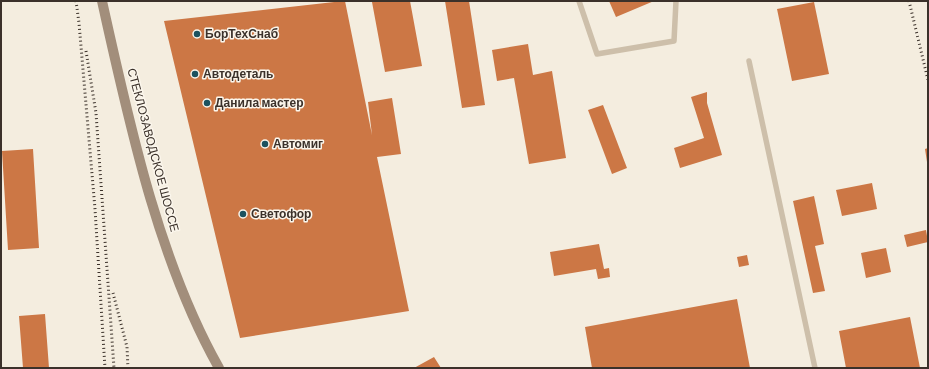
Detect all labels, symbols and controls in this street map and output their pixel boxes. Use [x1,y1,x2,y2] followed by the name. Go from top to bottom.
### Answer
[205,26,278,41] place label: БорТехСнаб
[192,29,202,39] marker: БорТехСнаб
[124,66,183,233] street label: СТЕКЛОЗАВОДСКОЕ ШОССЕ
[203,66,273,81] place label: Автодеталь
[190,69,200,79] marker: Автодеталь
[215,95,304,110] place label: Данила мастер
[202,98,212,108] marker: Данила мастер
[273,136,323,150] place label: Автомиг
[260,139,270,149] marker: Автомиг
[251,206,311,221] place label: Светофор
[238,209,248,219] marker: Светофор

